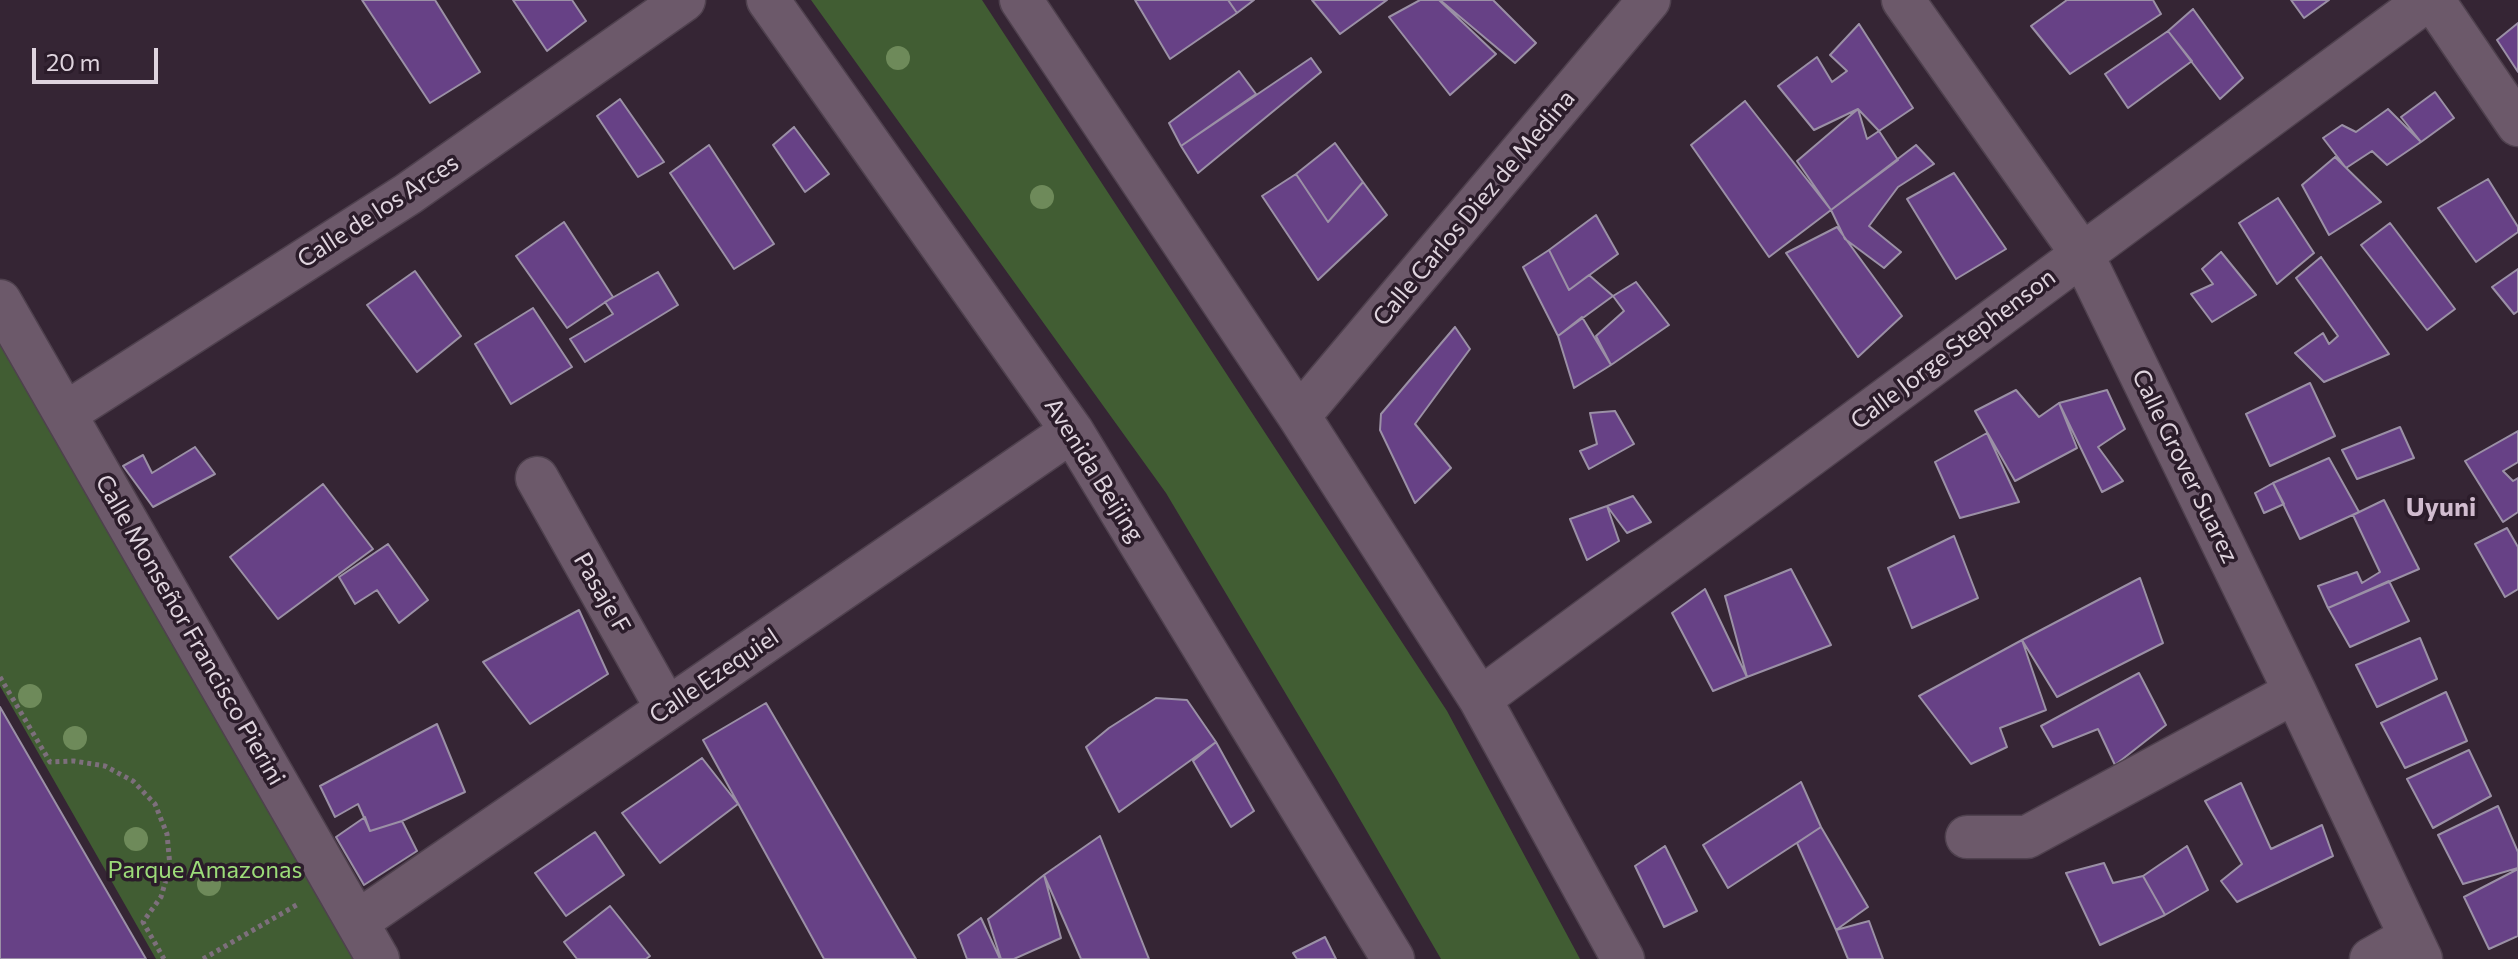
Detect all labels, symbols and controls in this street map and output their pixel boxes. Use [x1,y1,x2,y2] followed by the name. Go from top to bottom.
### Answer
[36,32,162,82] scale bar
[46,47,100,76] text: 20 m
[1367,84,1581,332] street label: Calle Carlos Diez de Medina
[292,148,464,274] street label: Calle de los Arces
[1845,263,2061,435] street label: Calle Jorge Stephenson
[2126,365,2244,567] street label: Calle Grover Suarez
[1038,393,1150,547] street label: Avenida Beijing
[89,470,291,790] street label: Calle Monseñor Francisco Pierini
[2406,491,2476,523] district label: Uyuni
[567,548,637,638] street label: Pasaje F
[644,622,784,730] street label: Calle Ezequiel
[108,856,302,884] park label: Parque Amazonas

